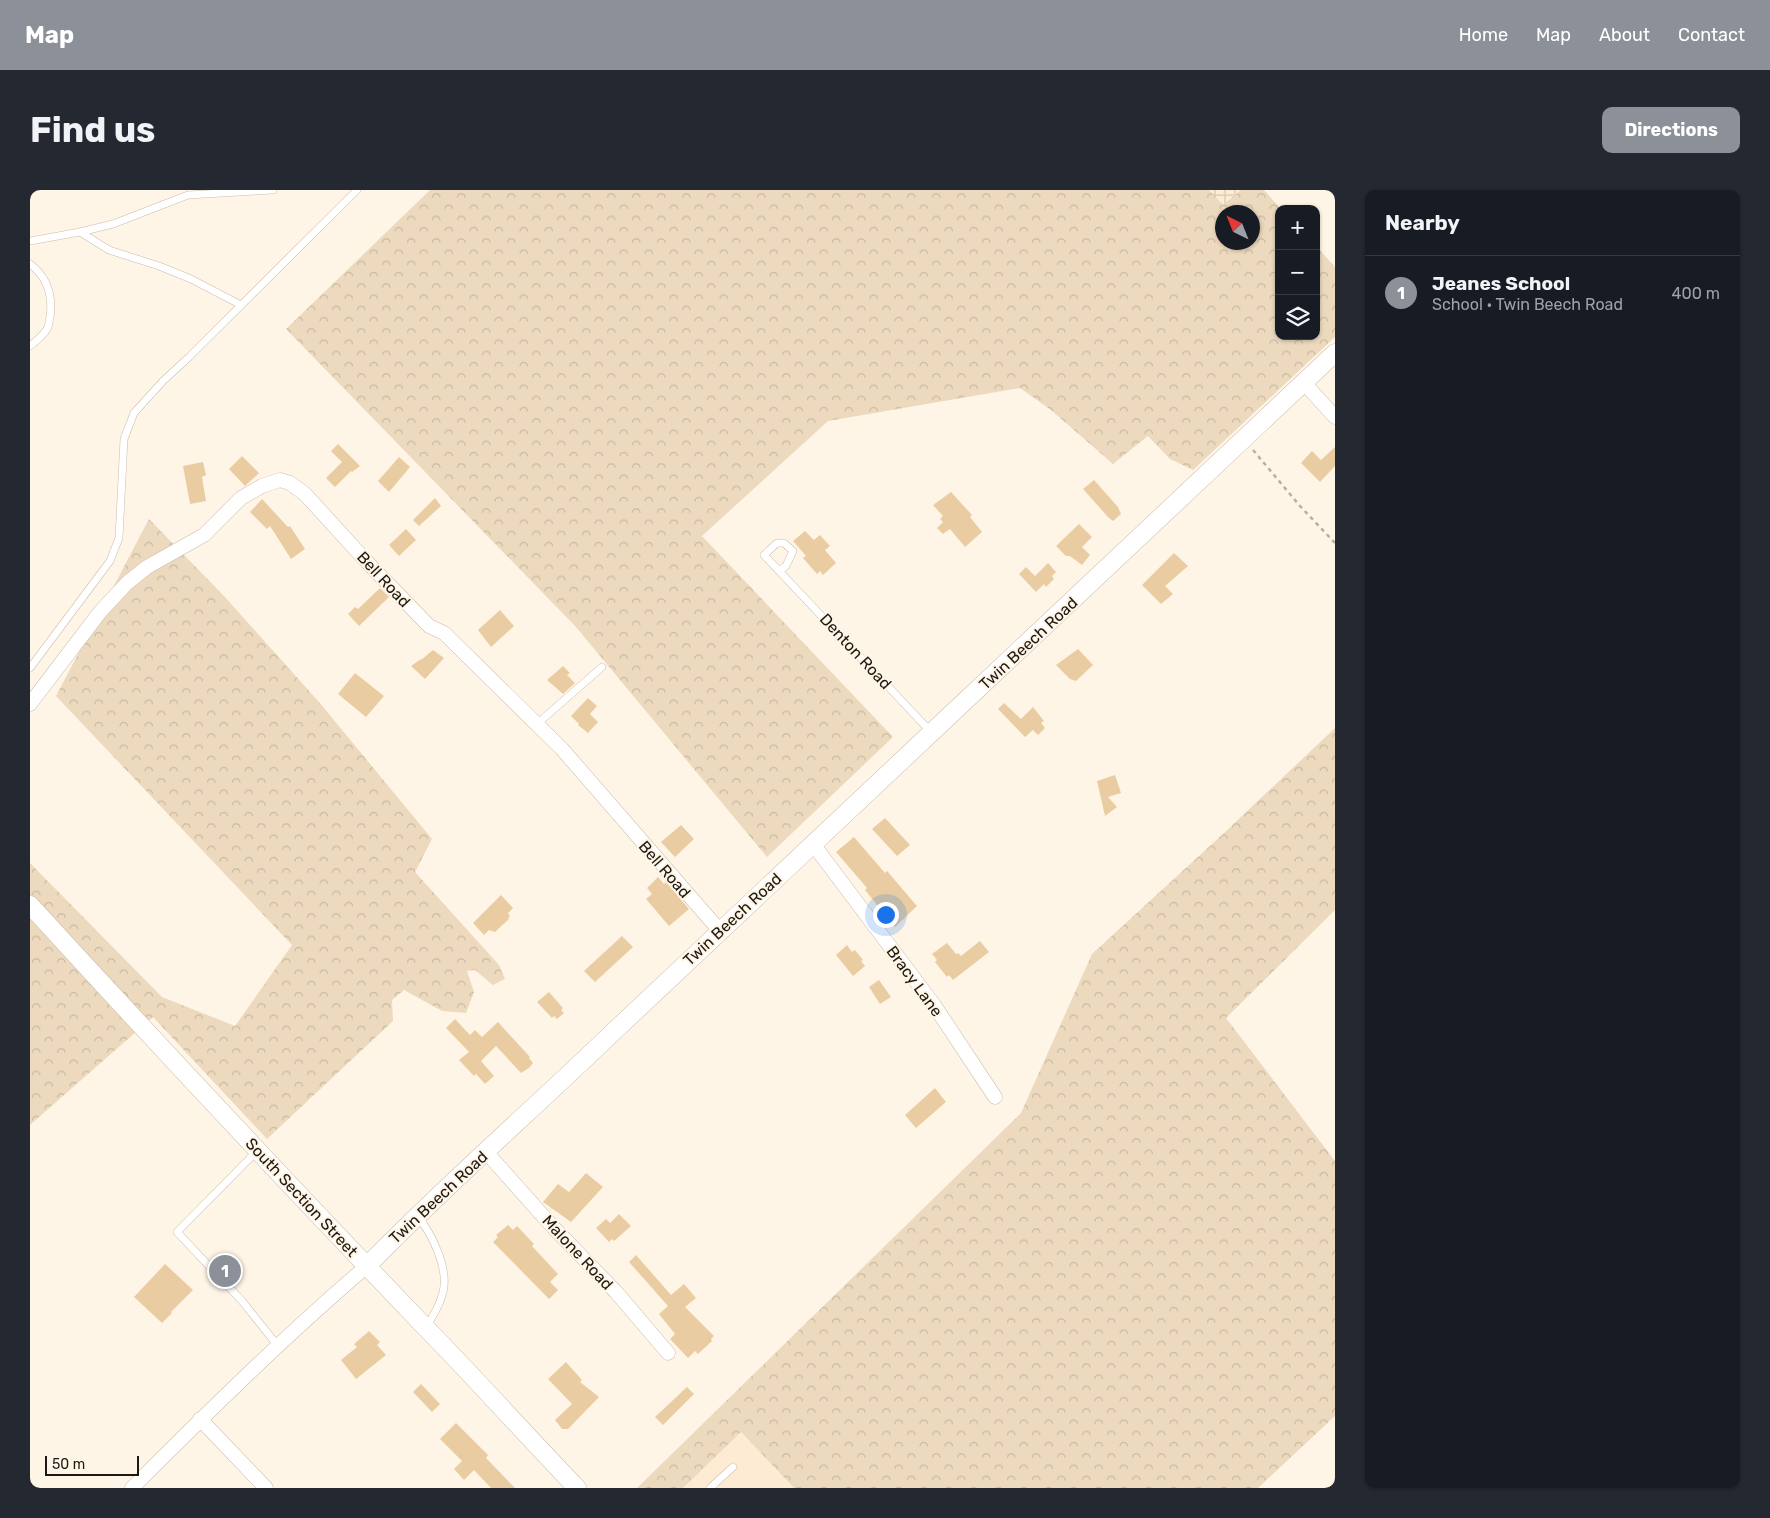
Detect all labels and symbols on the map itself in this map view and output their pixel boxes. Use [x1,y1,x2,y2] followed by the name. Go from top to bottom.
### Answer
[1215,205,1260,250] north arrow
[353,548,414,611] street label: Bell Road
[975,593,1081,694] street label: Twin Beech Road
[816,610,896,693] street label: Denton Road
[635,837,695,902] street label: Bell Road
[679,869,785,970] street label: Twin Beech Road
[873,902,899,928] your location
[883,942,947,1020] street label: Bracy Lane
[242,1134,362,1261] street label: South Section Street
[385,1147,491,1248] street label: Twin Beech Road
[538,1211,617,1294] street label: Malone Road
[209,1252,241,1290] pin: 1
[45,1453,139,1476] scale bar

